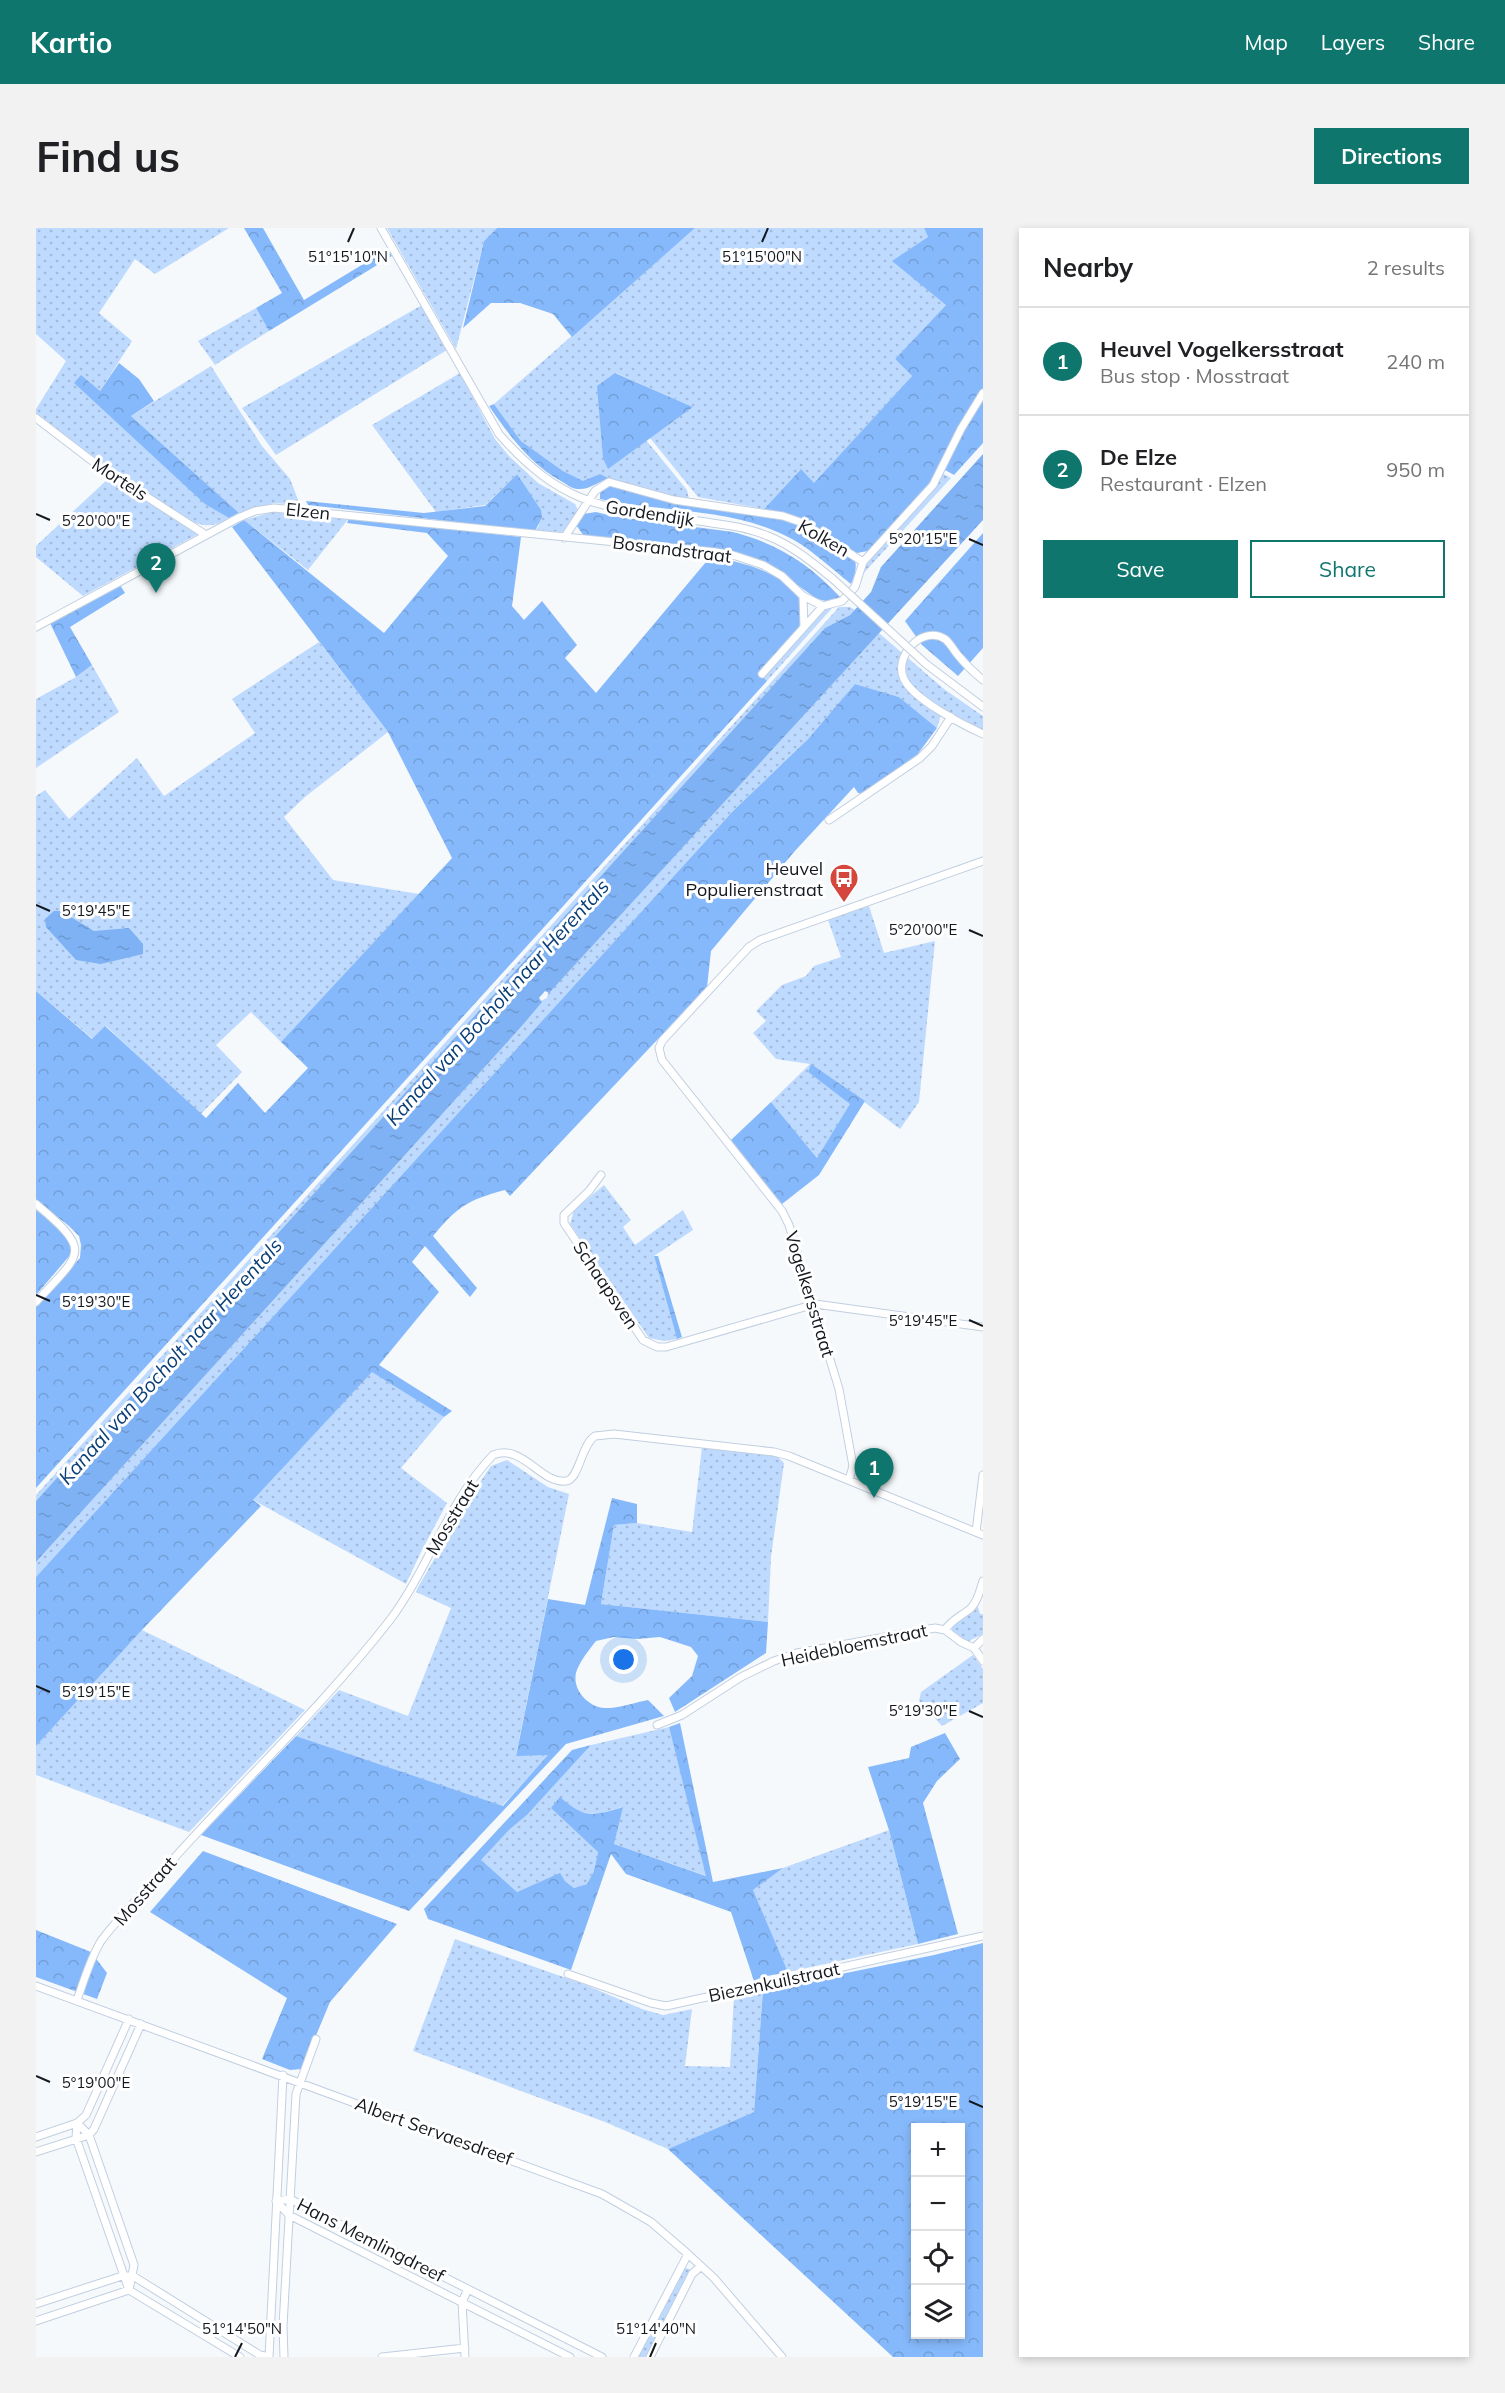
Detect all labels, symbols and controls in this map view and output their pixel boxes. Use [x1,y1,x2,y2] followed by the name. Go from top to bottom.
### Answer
[30,25,112,60] text: Kartio
[1245,29,1288,55] text: Map
[1321,29,1385,55] text: Layers
[1418,29,1475,55] text: Share
[1314,128,1469,184] button: Directions
[36,130,180,183] text: Find us
[308,247,388,266] text: 51°15'10"N
[722,247,802,266] text: 51°15'00"N
[1043,251,1133,284] text: Nearby
[1367,255,1445,280] text: 2 results
[1100,335,1344,363] text: Heuvel Vogelkersstraat
[1057,349,1069,374] text: 1
[1386,349,1445,374] text: 240 m
[1100,363,1289,388] text: Bus stop · Mosstraat
[1100,443,1177,471] text: De Elze
[88,452,152,506] street label: Mortels
[1057,457,1069,482] text: 2
[1386,457,1445,482] text: 950 m
[1100,471,1267,496] text: Restaurant · Elzen
[604,495,697,531] street label: Gordendijk
[285,497,331,525] street label: Elzen
[62,511,130,530] text: 5°20'00"E
[794,514,854,562] street label: Kolken
[889,529,957,548] text: 5°20'15"E
[611,530,733,568] street label: Bosrandstraat
[1043,540,1238,598] button: Save
[1250,540,1445,598] button: Share
[136,544,176,593] pin: 2
[686,857,823,901] place label: Heuvel Populierenstraat
[828,862,860,904] bus stop icon: Heuvel Populierenstraat
[380,874,614,1130] water label: Kanaal van Bocholt naar Herentals
[62,901,130,920] text: 5°19'45"E
[889,920,957,939] text: 5°20'00"E
[780,1228,840,1360] street label: Vogelkersstraat
[53,1233,287,1489] water label: Kanaal van Bocholt naar Herentals
[568,1236,644,1334] street label: Schaapsven
[62,1292,130,1311] text: 5°19'30"E
[889,1311,957,1330] text: 5°19'45"E
[854,1448,894,1498] pin: 1
[420,1475,484,1559] street label: Mosstraat
[779,1618,929,1672] street label: Heidebloemstraat
[609,1645,638,1674] your location
[62,1682,130,1701] text: 5°19'15"E
[889,1701,957,1720] text: 5°19'30"E
[109,1852,181,1930] street label: Mosstraat
[706,1957,842,2007] street label: Biezenkuilstraat
[62,2073,130,2092] text: 5°19'00"E
[352,2092,517,2170] street label: Albert Servaesdreef
[889,2092,957,2111] text: 5°19'15"E
[911,2123,965,2339] map controls
[911,2123,965,2177] button: +
[911,2177,965,2231] button: −
[293,2193,449,2288] street label: Hans Memlingdreef
[911,2231,965,2285] button: locate
[911,2285,965,2339] button: layers
[202,2319,282,2338] text: 51°14'50"N
[616,2319,696,2338] text: 51°14'40"N

